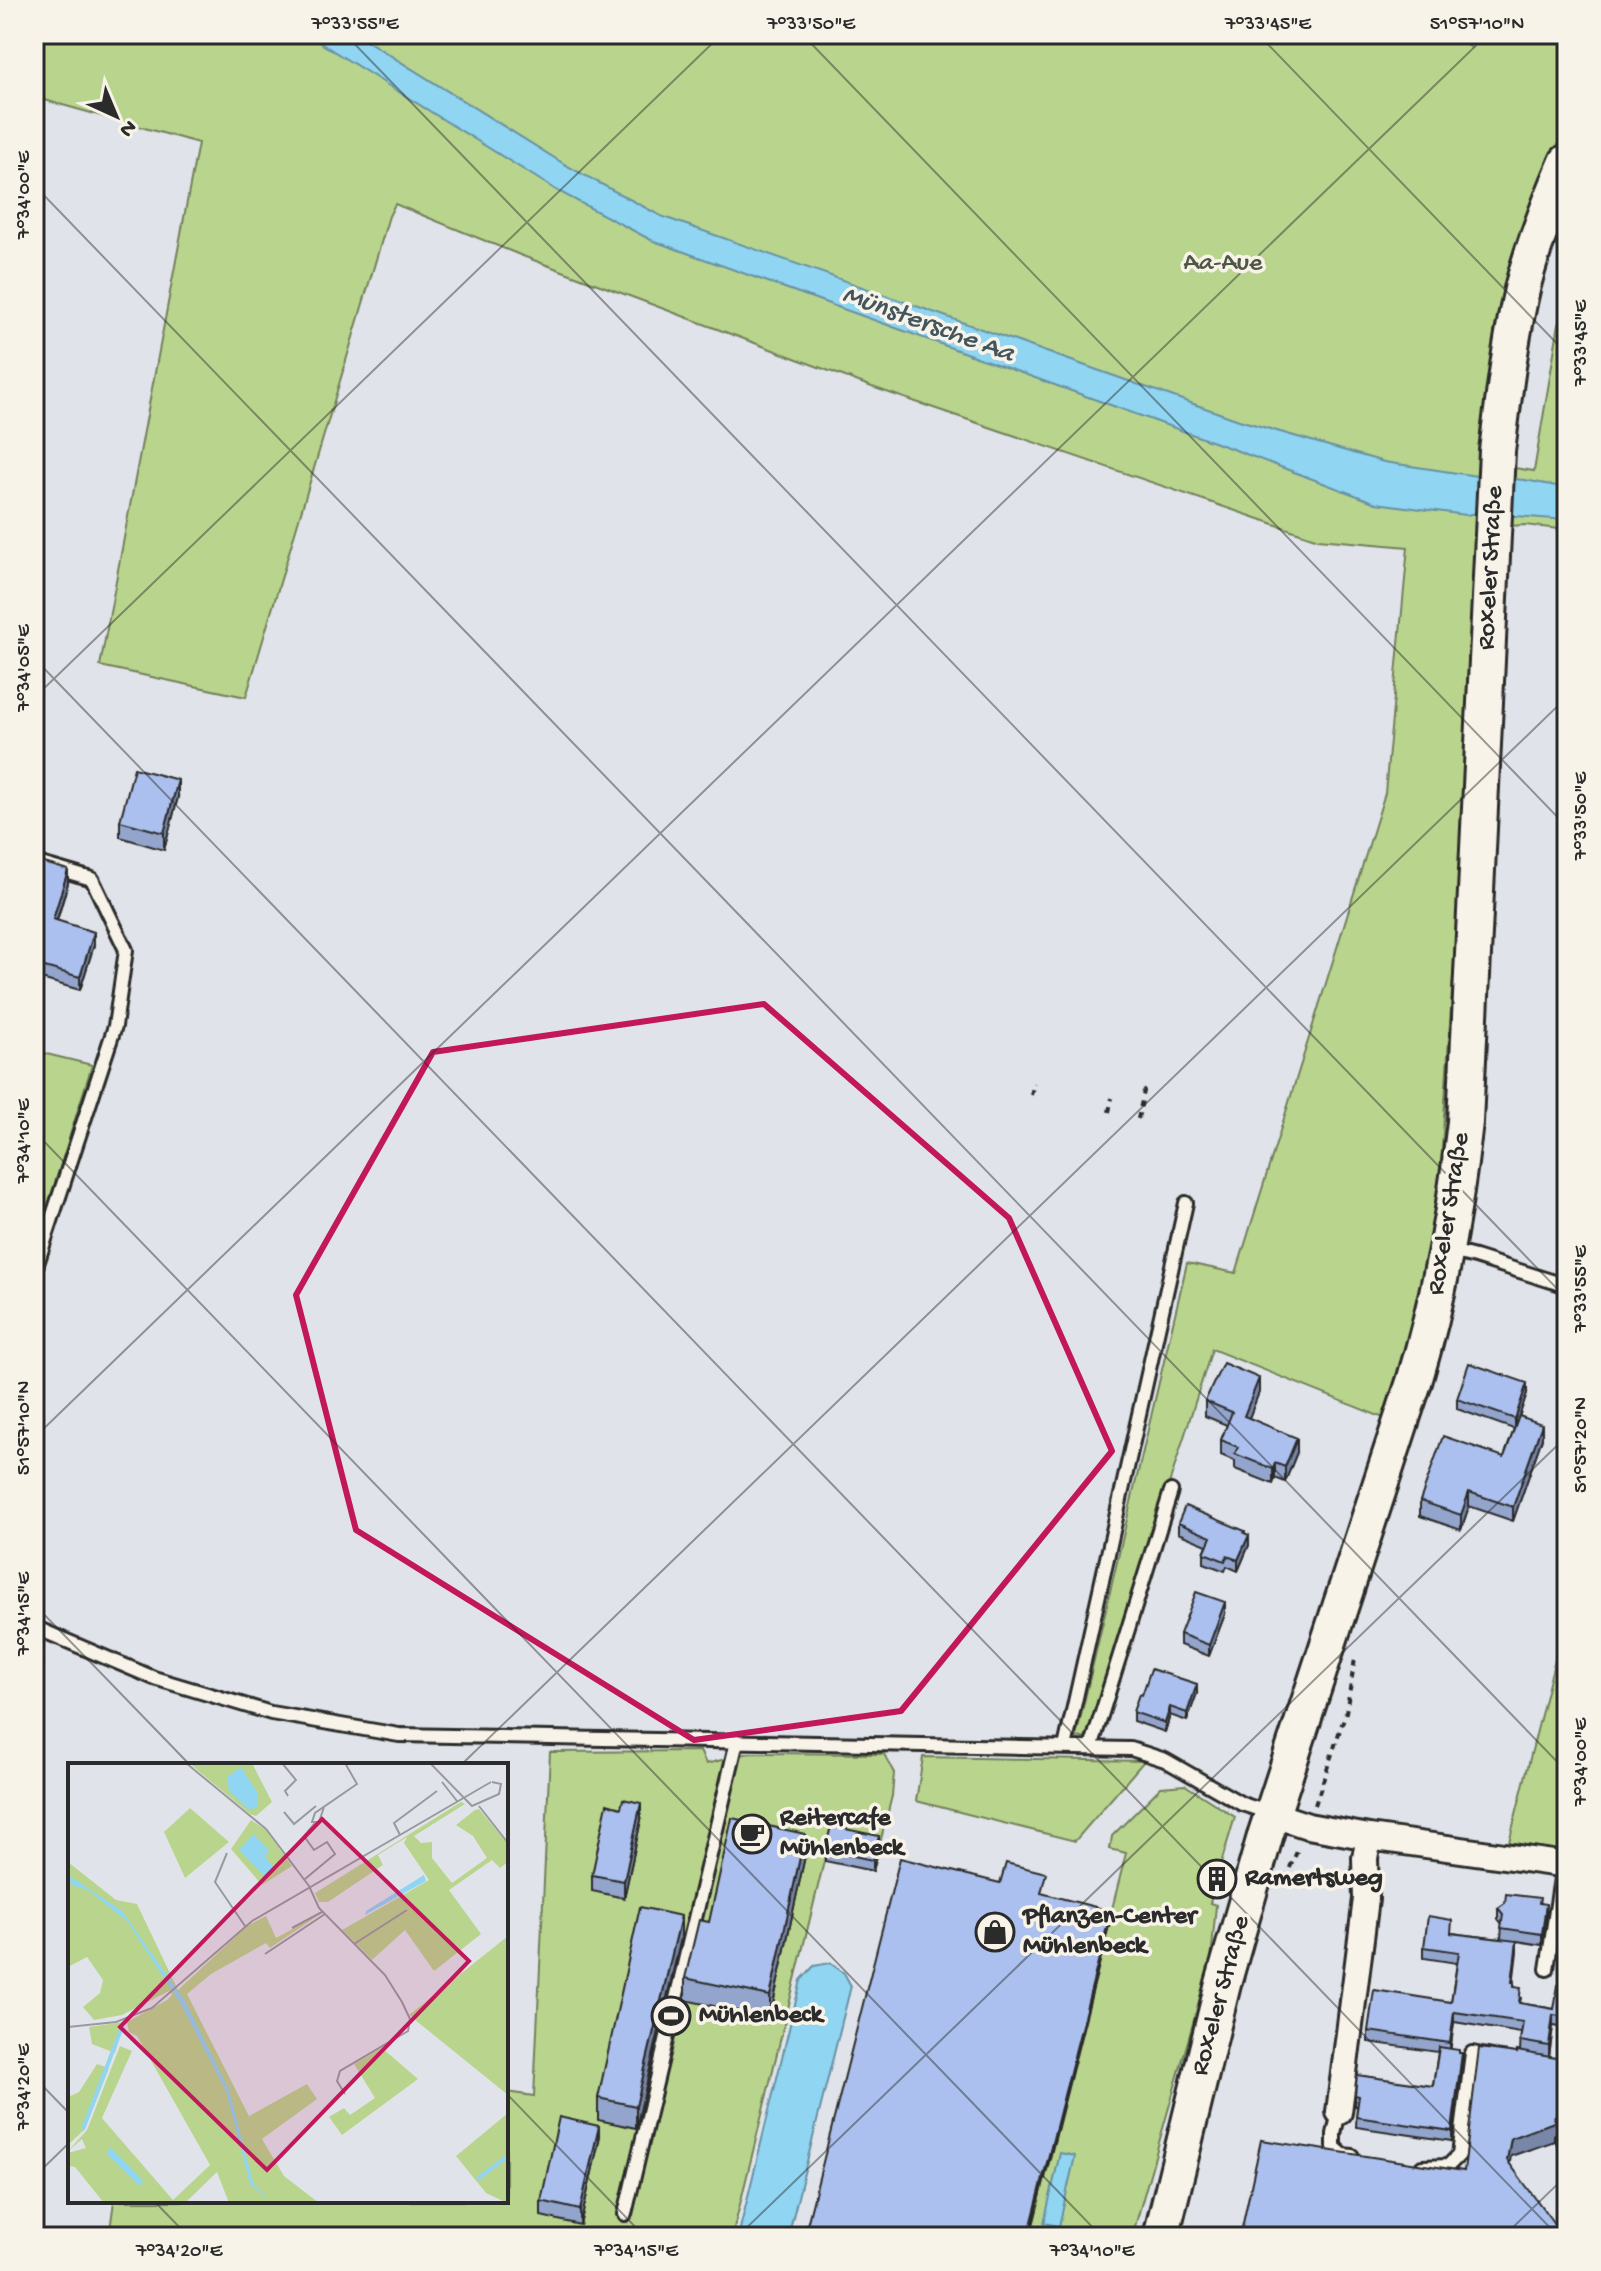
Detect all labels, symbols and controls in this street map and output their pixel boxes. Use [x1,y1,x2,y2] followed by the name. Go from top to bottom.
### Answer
[310,14,400,37] text: 7°33'55"E
[766,14,856,37] text: 7°33'50"E
[1224,14,1313,37] text: 7°33'45"E
[1430,14,1524,37] text: 51°57'10"N
[76,76,156,156] north arrow
[113,113,141,142] text: N
[14,150,37,240] text: 7°34'00"E
[1184,249,1263,280] park label: Aa-Aue
[838,279,1020,372] water label: Münstersche Aa
[1571,298,1594,387] text: 7°33'45"E
[1472,485,1512,651] street label: Roxeler Straße
[14,623,37,712] text: 7°34'05"E
[1571,771,1594,861] text: 7°33'50"E
[14,1097,37,1184] text: 7°34'10"E
[1422,1130,1478,1298] street label: Roxeler Straße
[1571,1244,1594,1334] text: 7°33'55"E
[14,1381,37,1475] text: 51°57'10"N
[1571,1397,1594,1493] text: 51°57'20"N
[14,1571,37,1657] text: 7°34'15"E
[1571,1717,1594,1807] text: 7°34'00"E
[68,1763,508,2203] inset map
[779,1804,907,1865] place label: Reitercafe Mühlenbeck
[731,1813,773,1855] cafe icon: Reitercafe Mühlenbeck
[1196,1858,1238,1900] building icon: Ramertsweg
[1244,1864,1383,1895] place label: Ramertsweg
[1021,1902,1199,1963] place label: Pflanzen-Center Mühlenbeck
[974,1911,1016,1953] shop icon: Pflanzen-Center Mühlenbeck
[1186,1912,1258,2079] street label: Roxeler Straße
[650,1995,692,2037] sports icon: Mühlenbeck
[699,2001,826,2032] place label: Mühlenbeck
[14,2042,37,2131] text: 7°34'20"E
[135,2241,224,2264] text: 7°34'20"E
[593,2241,679,2264] text: 7°34'15"E
[1049,2241,1136,2264] text: 7°34'10"E

